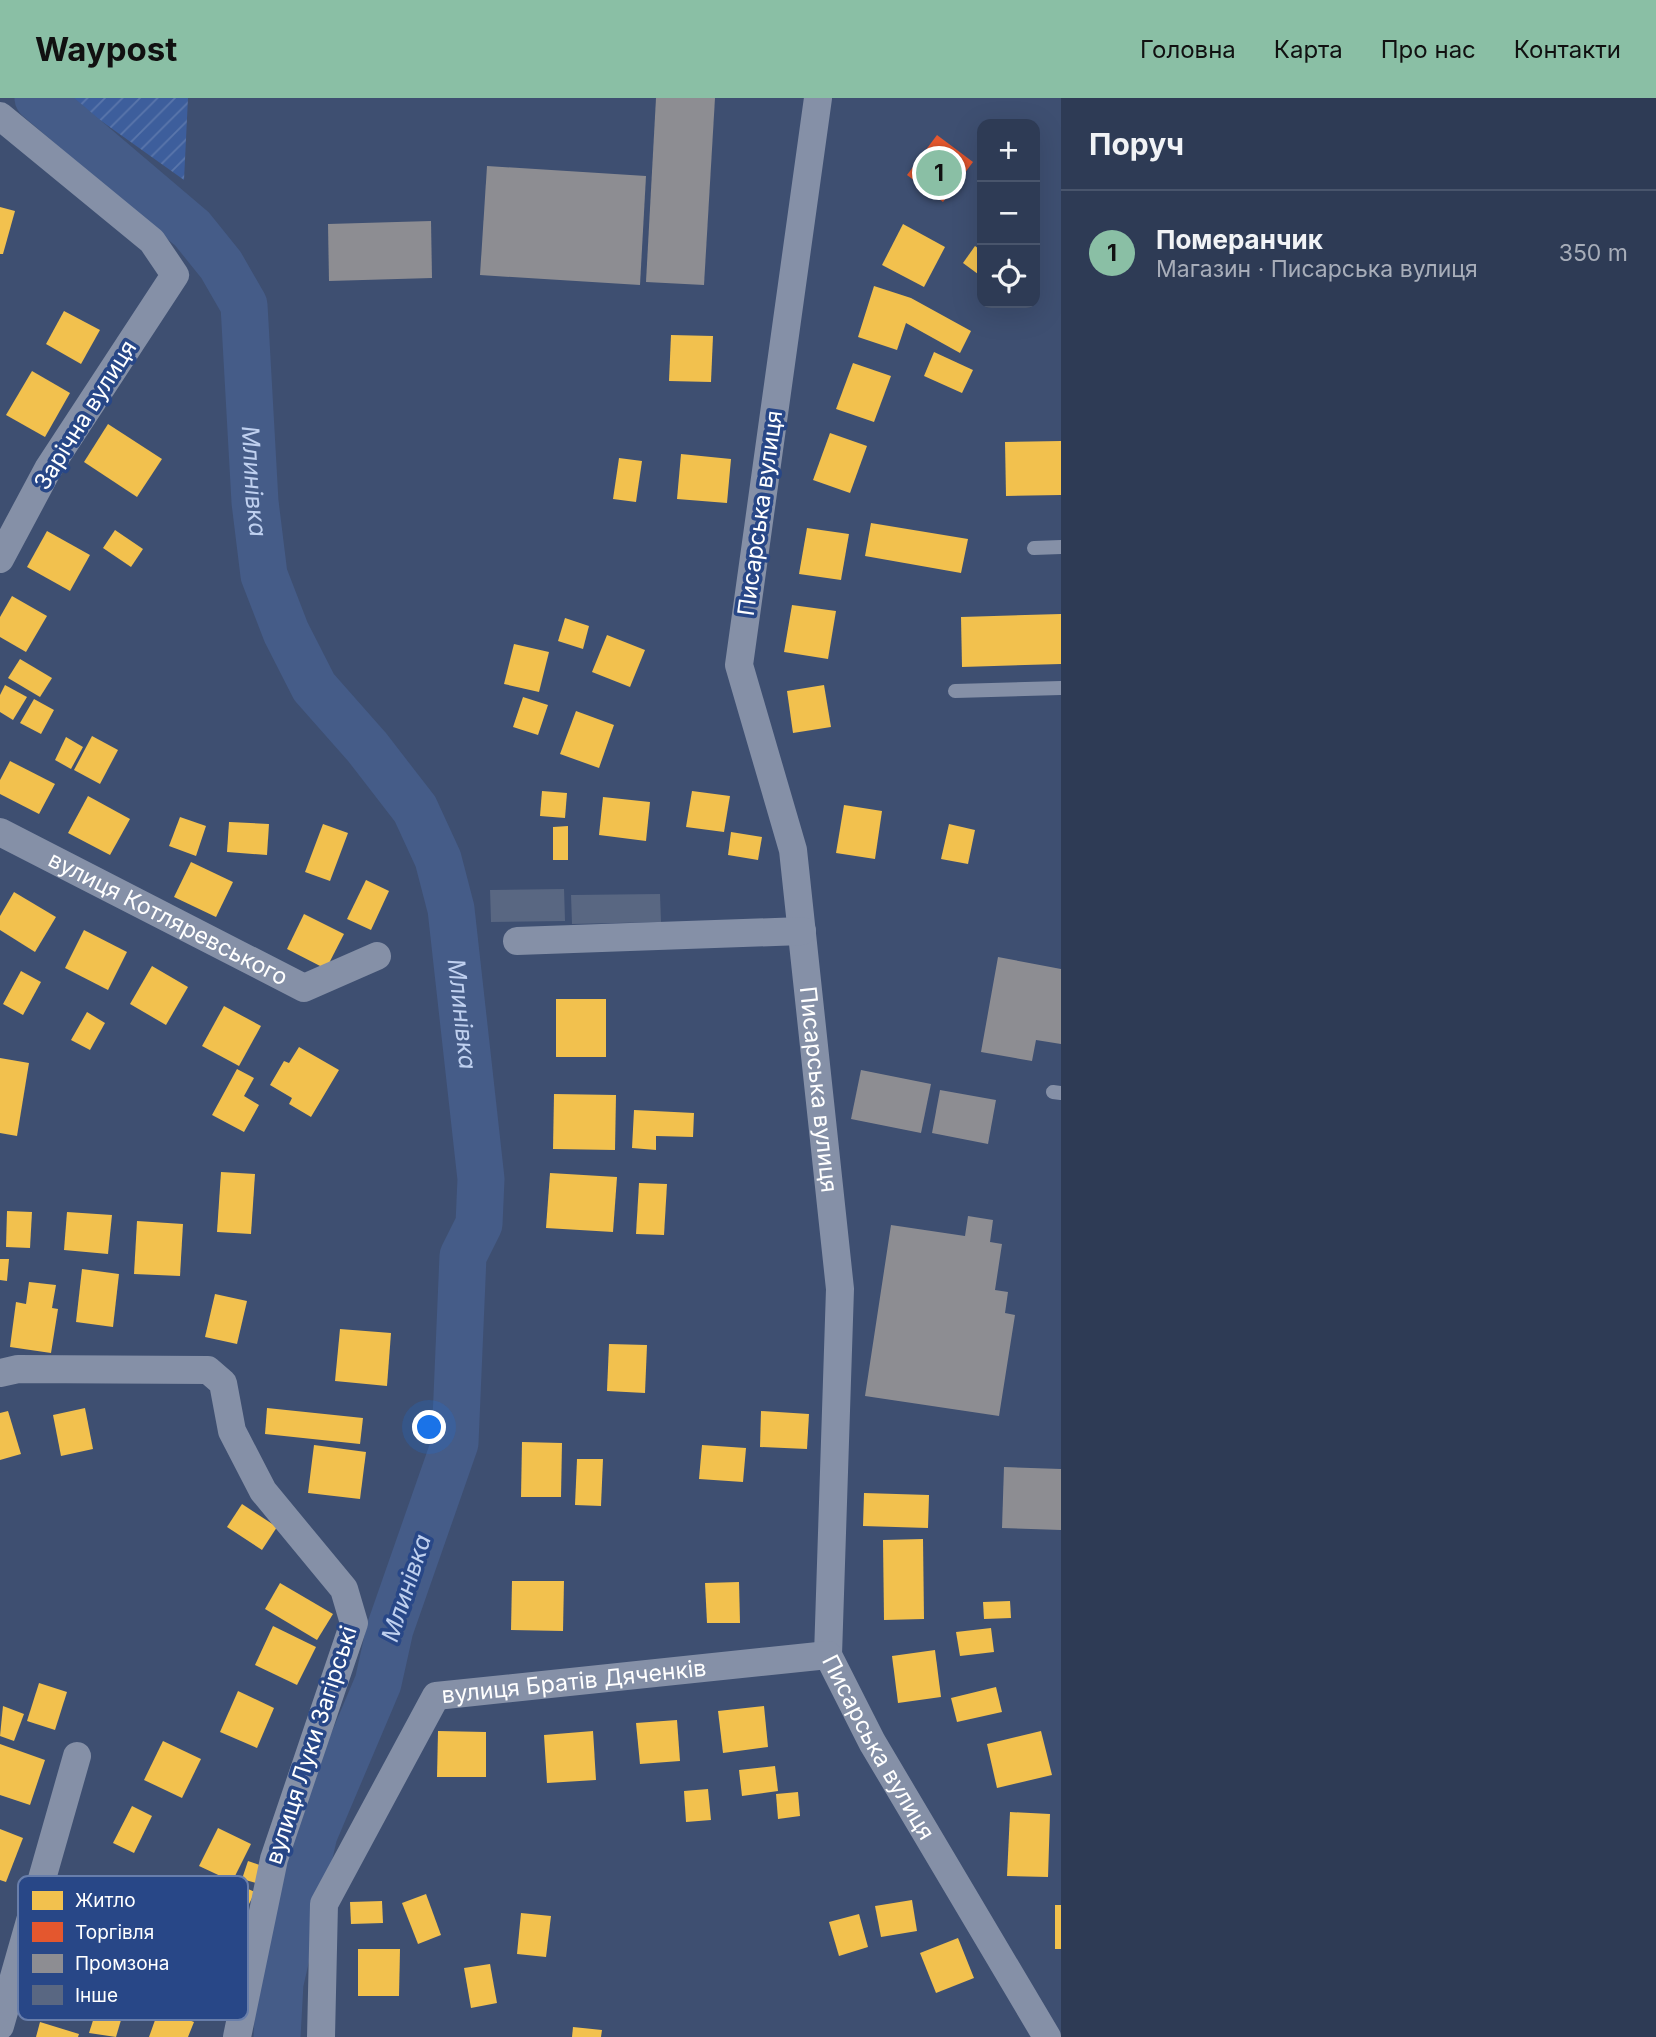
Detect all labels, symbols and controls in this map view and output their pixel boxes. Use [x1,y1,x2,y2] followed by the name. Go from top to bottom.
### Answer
[35,29,177,69] text: Waypost
[1140,35,1236,64] text: Головна
[1274,35,1343,64] text: Карта
[1381,35,1476,64] text: Про нас
[1514,35,1621,64] text: Контакти
[977,119,1040,308] map controls
[977,119,1040,182] button: +
[1089,126,1184,162] text: Поруч
[916,147,962,199] pin: 1
[977,182,1040,245] button: −
[1156,224,1323,255] text: Померанчик
[1107,239,1117,267] text: 1
[1559,239,1628,267] text: 350 m
[977,245,1040,308] button: locate
[1156,255,1478,283] text: Магазин · Писарська вулиця
[28,335,142,495] street label: Зарічна вулиця
[732,409,788,617] street label: Писарська вулиця
[236,425,274,538] water label: Млинівка
[44,845,293,991] street label: вулиця Котляревського
[442,957,483,1071] water label: Млинівка
[794,985,844,1194] street label: Писарська вулиця
[412,1410,446,1444] your location
[375,1531,437,1645] water label: Млинівка
[259,1622,363,1868] street label: вулиця Луки Загірські
[816,1650,941,1845] street label: Писарська вулиця
[440,1654,708,1709] street label: вулиця Братів Дяченків
[18,1876,248,2020] legend
[75,1889,136,1912] text: Житло
[75,1921,154,1944] text: Торгівля
[75,1952,169,1975] text: Промзона
[75,1984,118,2007] text: Інше

